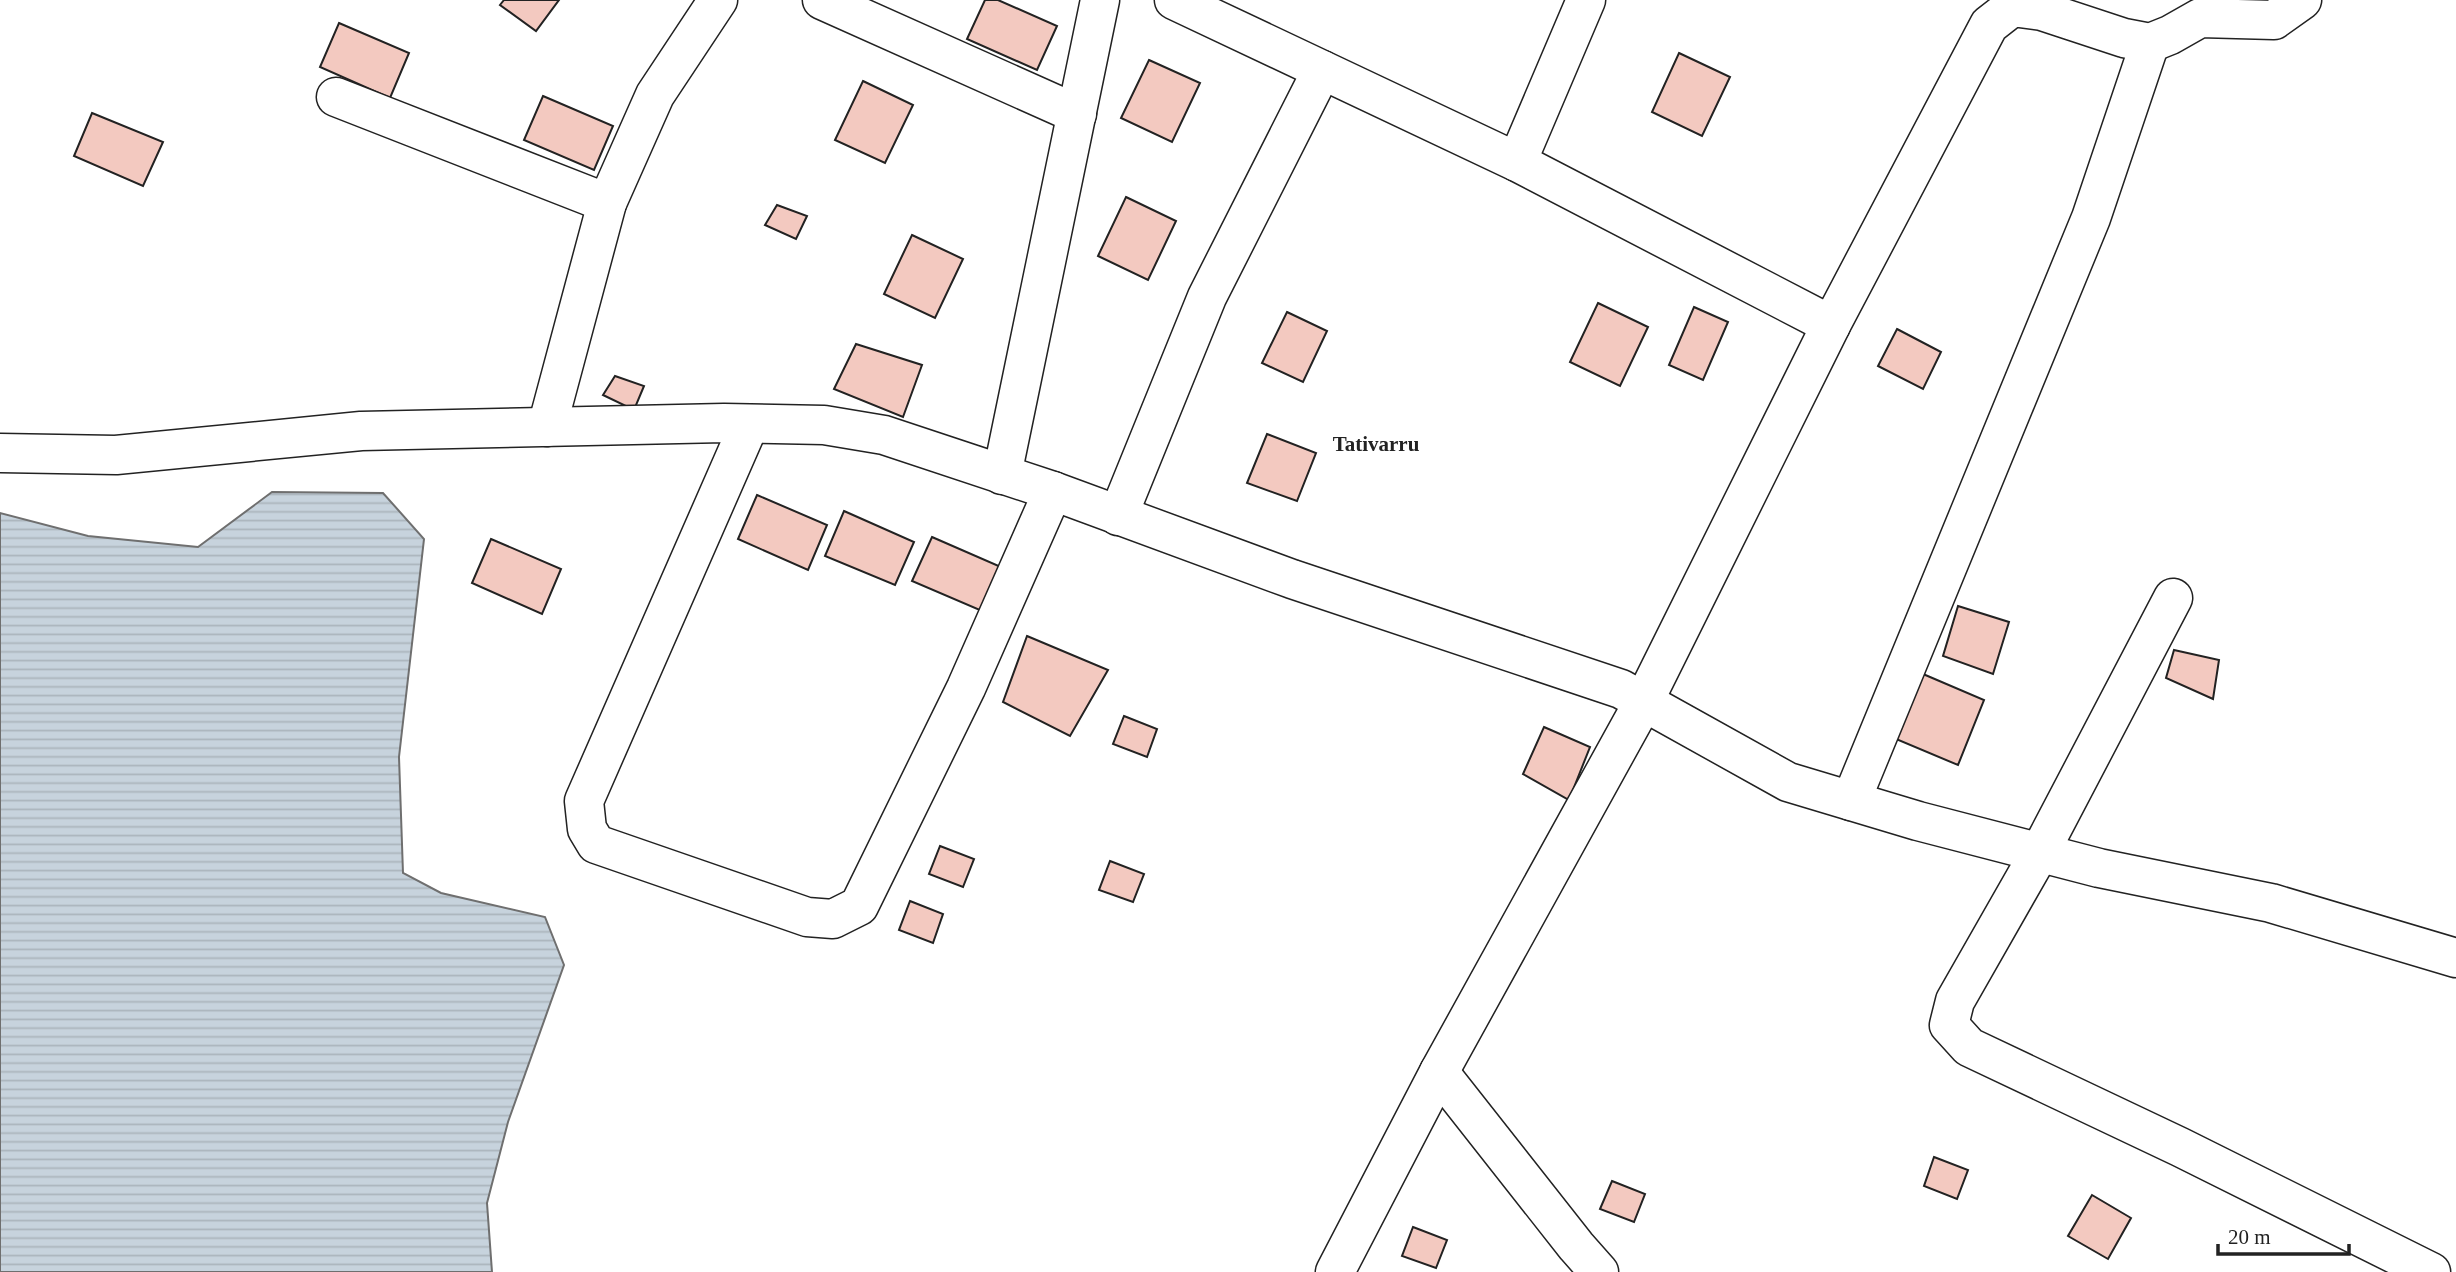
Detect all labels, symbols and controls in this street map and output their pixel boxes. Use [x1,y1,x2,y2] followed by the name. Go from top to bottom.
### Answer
[1333,432,1420,456] district label: Tativarru
[2218,1212,2349,1256] scale bar
[2228,1225,2271,1249] text: 20 m

